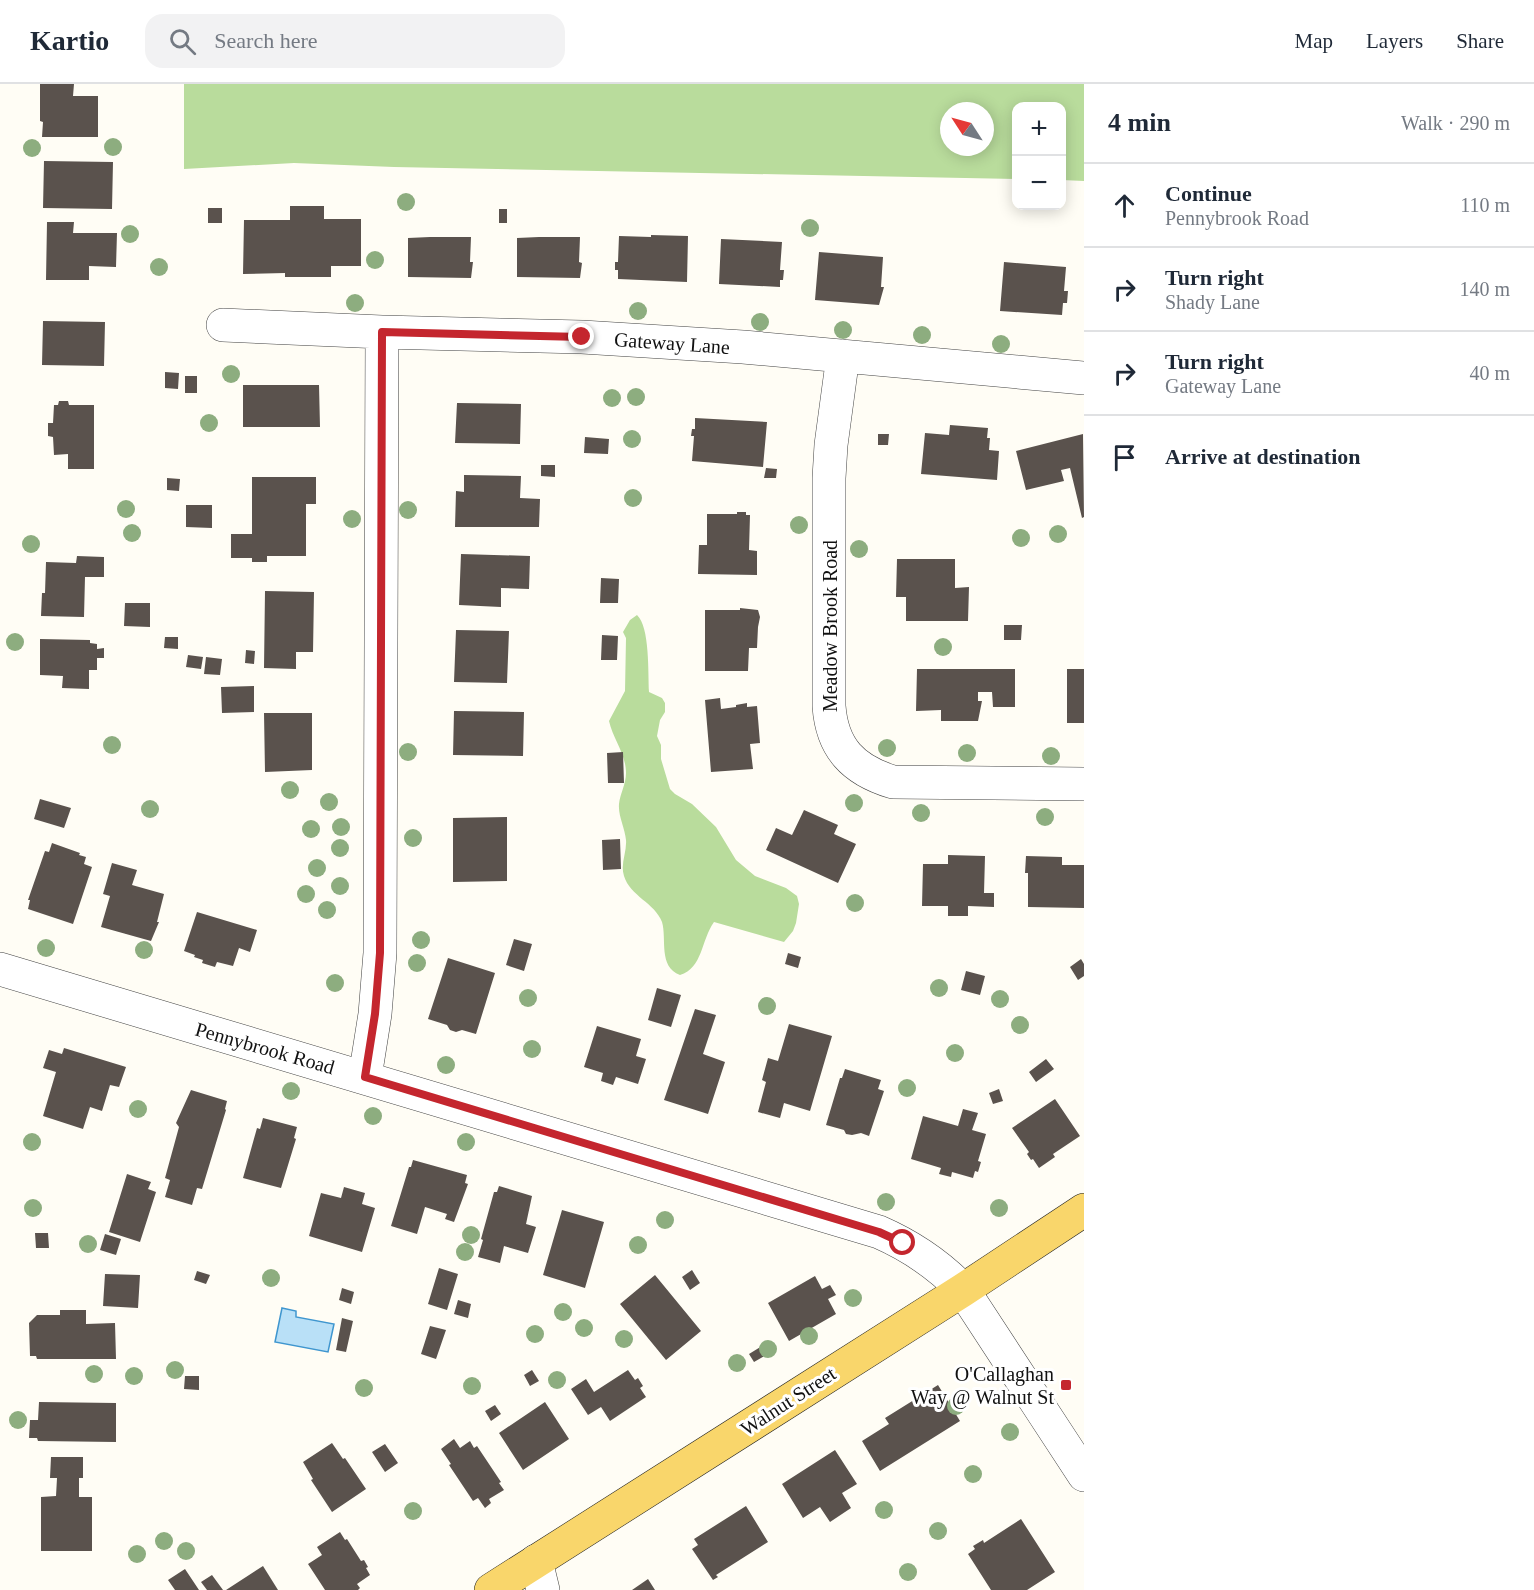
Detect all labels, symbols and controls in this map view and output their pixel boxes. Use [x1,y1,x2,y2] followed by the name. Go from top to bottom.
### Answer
[145,14,565,68] search box
[30,25,109,56] text: Kartio
[166,25,199,58] icon: search
[214,28,318,53] text: Search here
[1295,29,1333,53] text: Map
[1366,29,1423,53] text: Layers
[1456,29,1504,53] text: Share
[940,102,994,156] north arrow
[1012,102,1066,210] map controls
[1012,102,1066,156] button: +
[1108,108,1171,137] text: 4 min
[1401,112,1510,134] text: Walk · 290 m
[1012,156,1066,210] button: −
[1165,181,1252,206] text: Continue
[1108,189,1141,222] icon: ahead
[1460,194,1510,216] text: 110 m
[1165,207,1309,229] text: Pennybrook Road
[1165,265,1264,290] text: Turn right
[1108,273,1141,306] icon: right
[1459,278,1510,300] text: 140 m
[1165,291,1260,313] text: Shady Lane
[568,323,594,349] route end
[613,328,731,359] street label: Gateway Lane
[1165,349,1264,374] text: Turn right
[1108,357,1141,390] icon: right
[1469,362,1510,384] text: 40 m
[1165,375,1281,397] text: Gateway Lane
[1108,441,1141,474] icon: arrive
[1165,444,1361,469] text: Arrive at destination
[819,540,841,712] street label: Meadow Brook Road
[193,1018,337,1079] street label: Pennybrook Road
[889,1229,915,1255] route start
[736,1362,840,1440] street label: Walnut Street
[911,1363,1054,1409] place label: O'Callaghan Way @ Walnut St
[1059,1378,1073,1392] marker: O'Callaghan Way @ Walnut St

